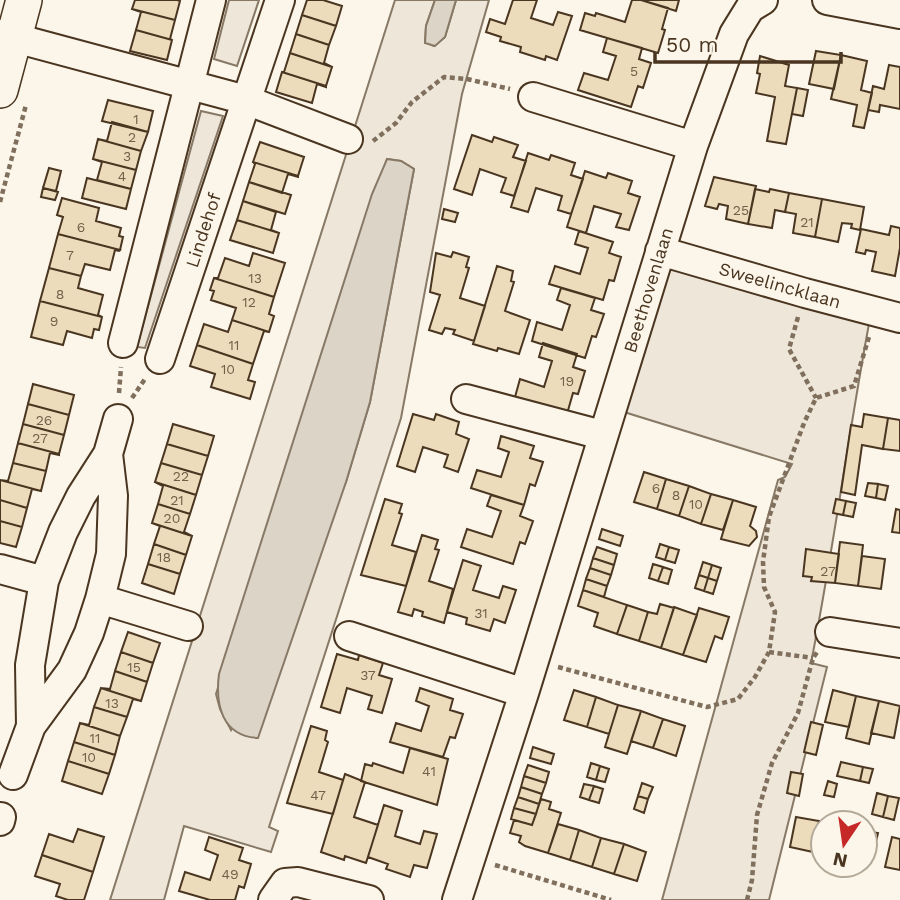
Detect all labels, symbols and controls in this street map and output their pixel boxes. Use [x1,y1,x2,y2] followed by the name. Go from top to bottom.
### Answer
[655,21,841,65] scale bar
[666,32,718,57] text: 50 m
[630,63,638,79] house number: 5
[133,111,139,127] house number: 1
[128,129,136,145] house number: 2
[123,148,131,164] house number: 3
[118,168,126,184] house number: 4
[181,190,225,270] street label: Lindehof
[733,202,749,218] house number: 25
[800,214,814,230] house number: 21
[77,219,85,235] house number: 6
[619,225,677,355] street label: Beethovenlaan
[66,247,74,263] house number: 7
[717,258,843,312] street label: Sweelincklaan
[248,270,262,286] house number: 13
[56,286,64,302] house number: 8
[242,294,256,310] house number: 12
[50,313,58,329] house number: 9
[229,337,239,353] house number: 11
[221,361,235,377] house number: 10
[560,373,574,389] house number: 19
[36,412,52,428] house number: 26
[32,430,48,446] house number: 27
[173,468,189,484] house number: 22
[652,480,660,496] house number: 6
[672,487,680,503] house number: 8
[170,492,184,508] house number: 21
[689,496,703,512] house number: 10
[164,510,180,526] house number: 20
[157,549,171,565] house number: 18
[820,563,836,579] house number: 27
[474,605,488,621] house number: 31
[127,659,141,675] house number: 15
[360,667,376,683] house number: 37
[105,695,119,711] house number: 13
[90,730,100,746] house number: 11
[82,749,96,765] house number: 10
[422,763,436,779] house number: 41
[310,787,326,803] house number: 47
[809,809,879,879] north arrow
[831,847,850,873] text: N
[221,866,239,882] house number: 49

